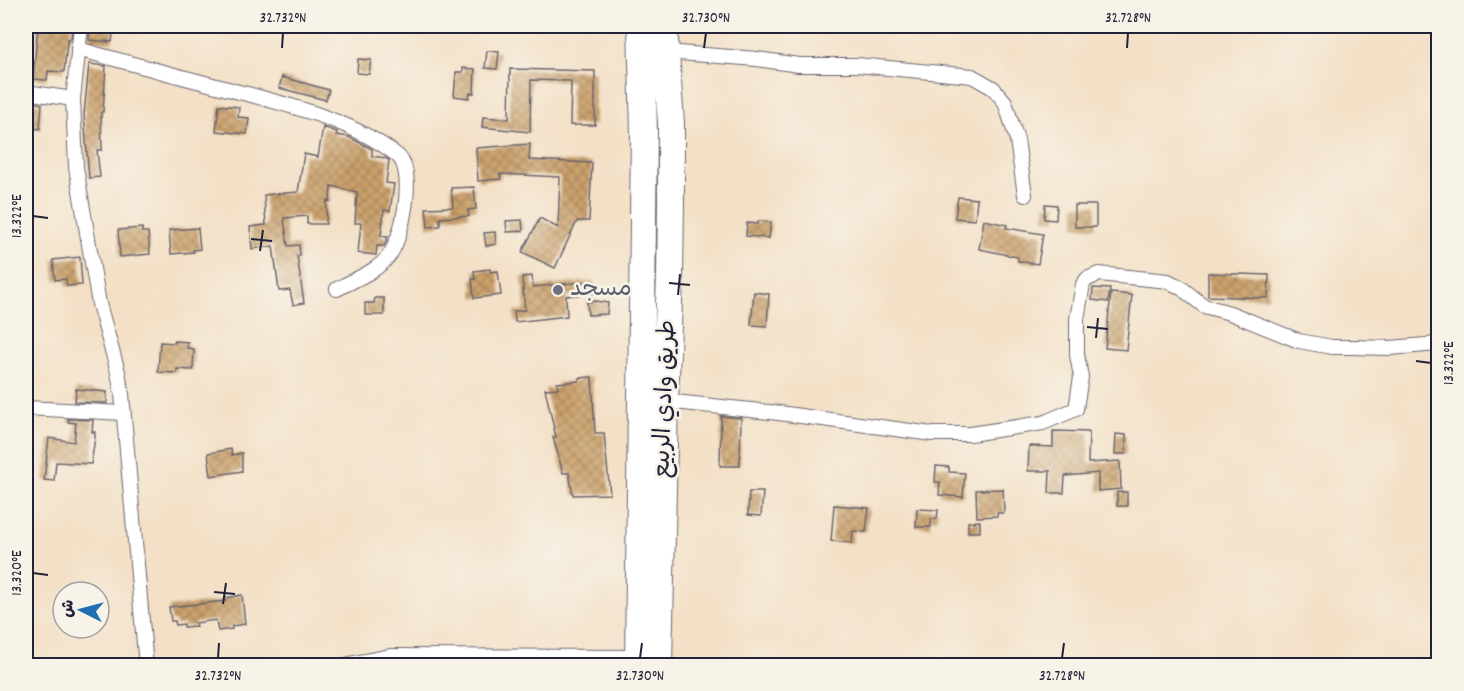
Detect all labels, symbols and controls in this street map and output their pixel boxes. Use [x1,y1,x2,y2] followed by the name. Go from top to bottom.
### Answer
[260,8,306,30] text: 32.732°N
[682,8,730,30] text: 32.730°N
[1105,8,1151,30] text: 32.728°N
[7,194,29,238] text: 13.322°E
[570,273,632,307] place label: مسجد
[551,283,565,297] marker: مسجد
[646,319,686,479] street label: طريق وادي الربيع
[1439,341,1461,385] text: 13.322°E
[7,550,29,596] text: 13.320°E
[51,580,111,640] north arrow
[56,599,81,619] text: ش
[195,666,241,688] text: 32.732°N
[616,666,664,688] text: 32.730°N
[1039,666,1085,688] text: 32.728°N

